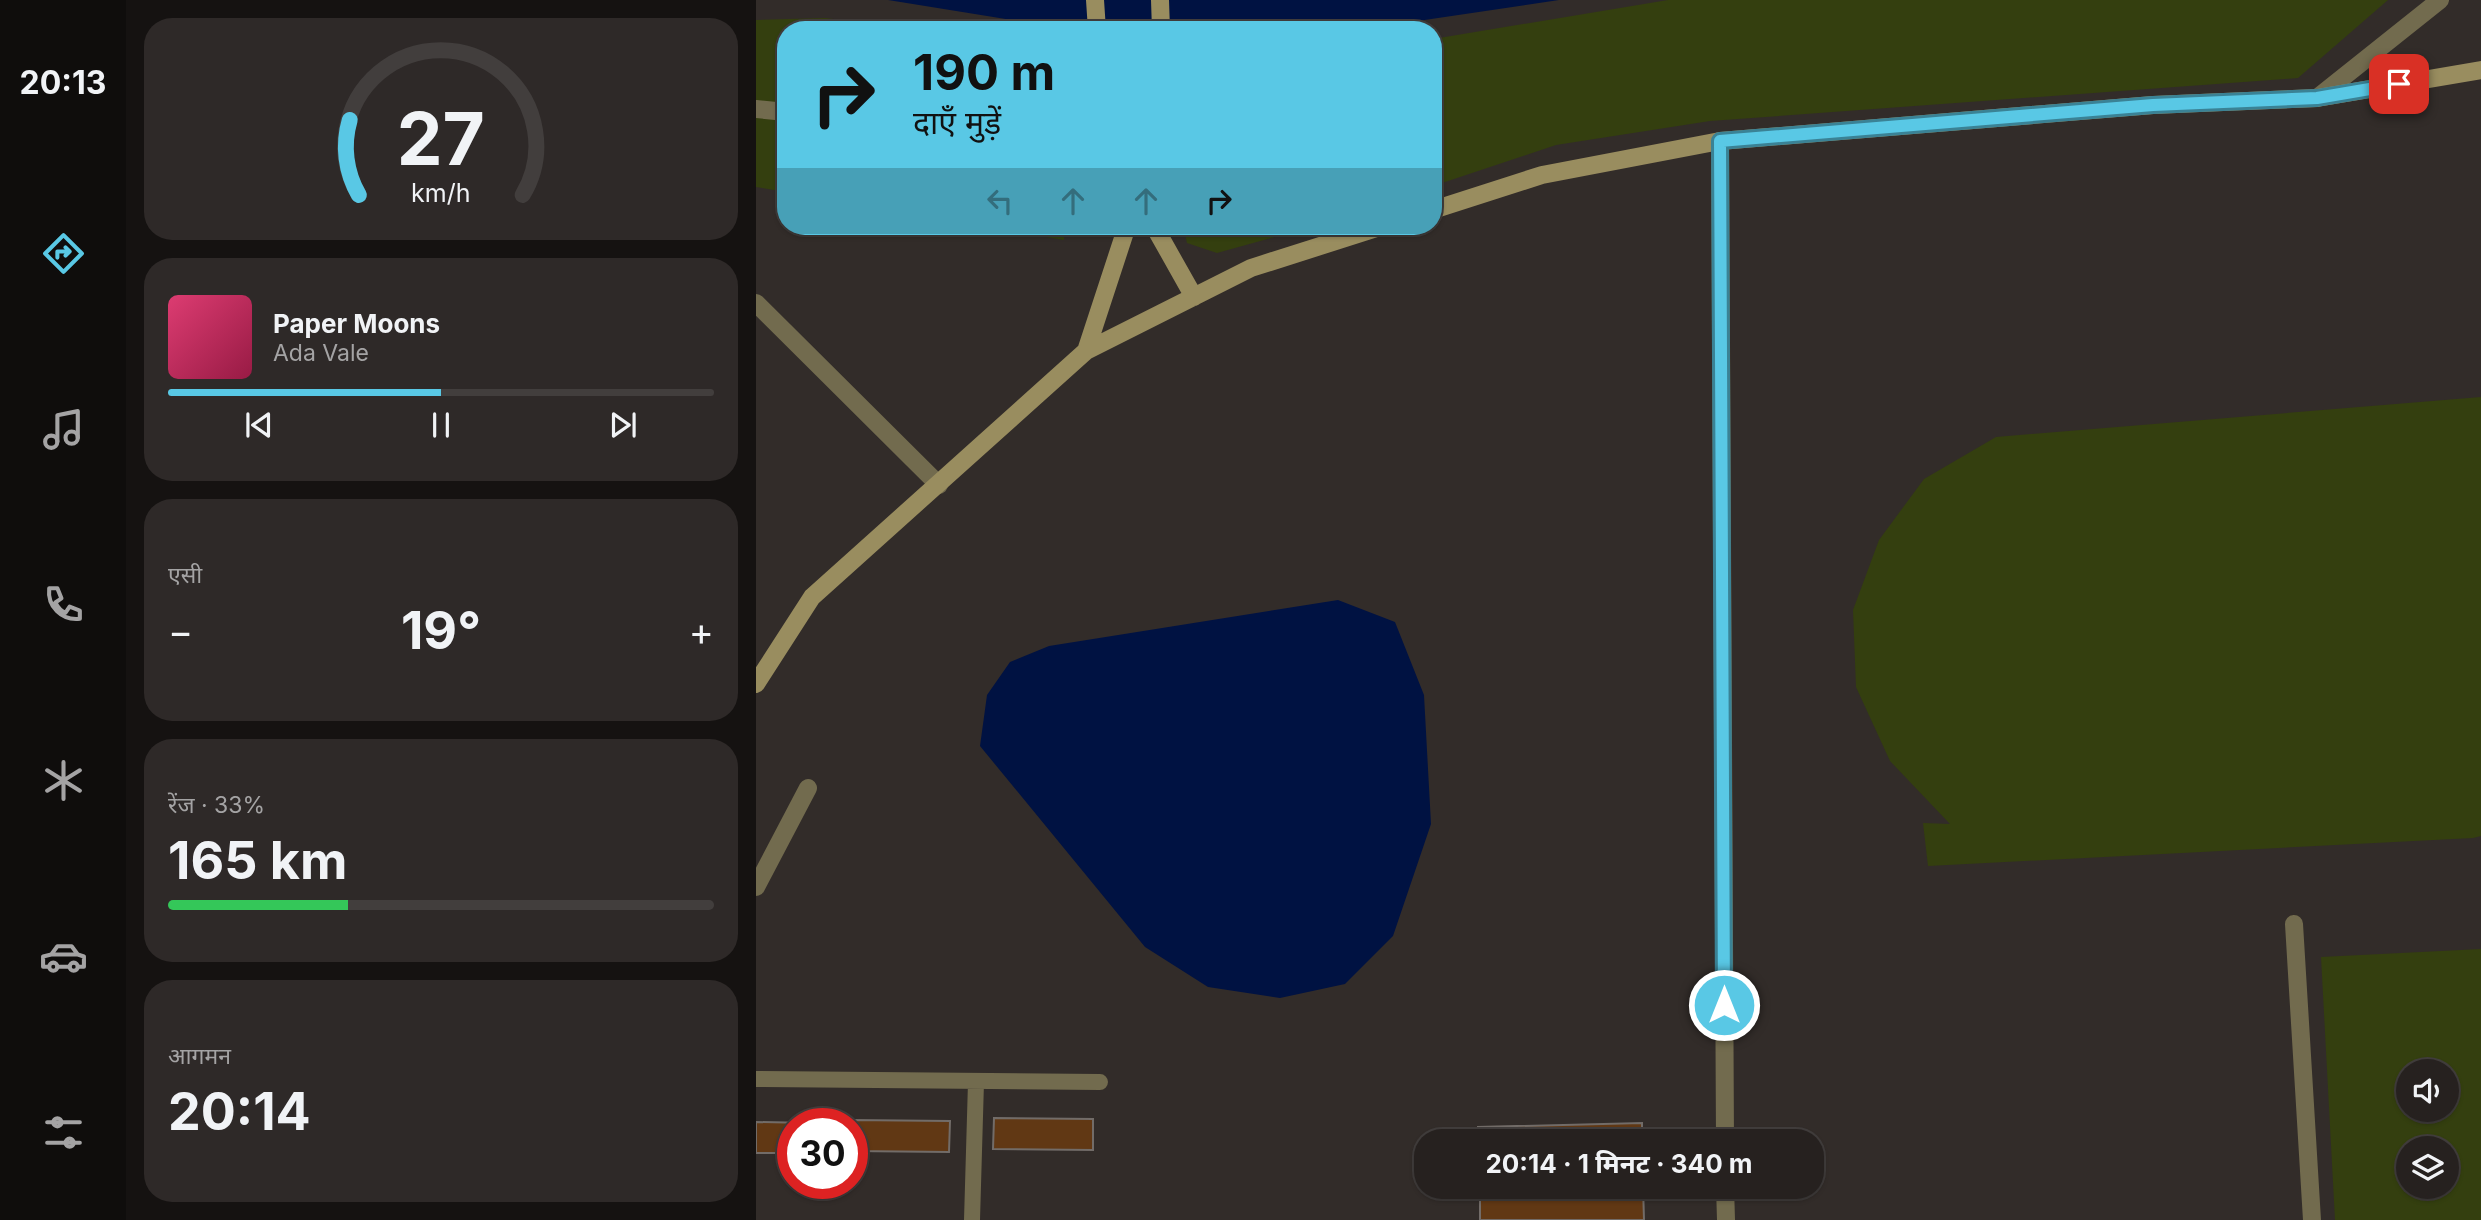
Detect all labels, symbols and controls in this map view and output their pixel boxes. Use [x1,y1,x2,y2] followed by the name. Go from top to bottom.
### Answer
[913,43,1055,102] text: 190 m
[798,49,889,140] icon: right
[2369,54,2429,114] pin
[20,63,106,102] text: 20:13
[2380,65,2418,103] icon: arrive
[397,95,485,184] text: 27
[913,103,1001,142] text: दाएँ मुड़ें
[411,178,471,208] text: km/h
[981,182,1019,220] icon: left
[1054,182,1092,220] icon: ahead
[1127,182,1165,220] icon: ahead
[1200,182,1238,220] icon: right
[39,229,88,278] icon: directions
[273,308,440,339] text: Paper Moons
[273,339,369,367] text: Ada Vale
[39,405,88,454] icon: music
[240,406,278,444] icon: previous
[422,406,460,444] icon: pause
[604,406,642,444] icon: next
[168,561,202,589] text: एसी
[39,580,88,629] icon: phone
[401,599,481,662] text: 19°
[168,608,193,654] text: −
[689,608,714,654] text: +
[39,756,88,805] icon: climate
[168,791,265,819] text: रेंज · 33%
[168,829,347,892] text: 165 km
[39,932,88,981] icon: car
[1687,968,1761,1042] position arrow
[168,1042,231,1070] text: आगमन
[2396,1059,2459,1199] map controls
[2396,1059,2459,1122] button: sound
[168,1080,311,1143] text: 20:14
[39,1108,88,1157] icon: filters
[777,1108,868,1199] speed limit sign: 30
[2396,1136,2459,1199] button: layers
[1485,1148,1753,1179] text: 20:14 · 1 मिनट · 340 m

